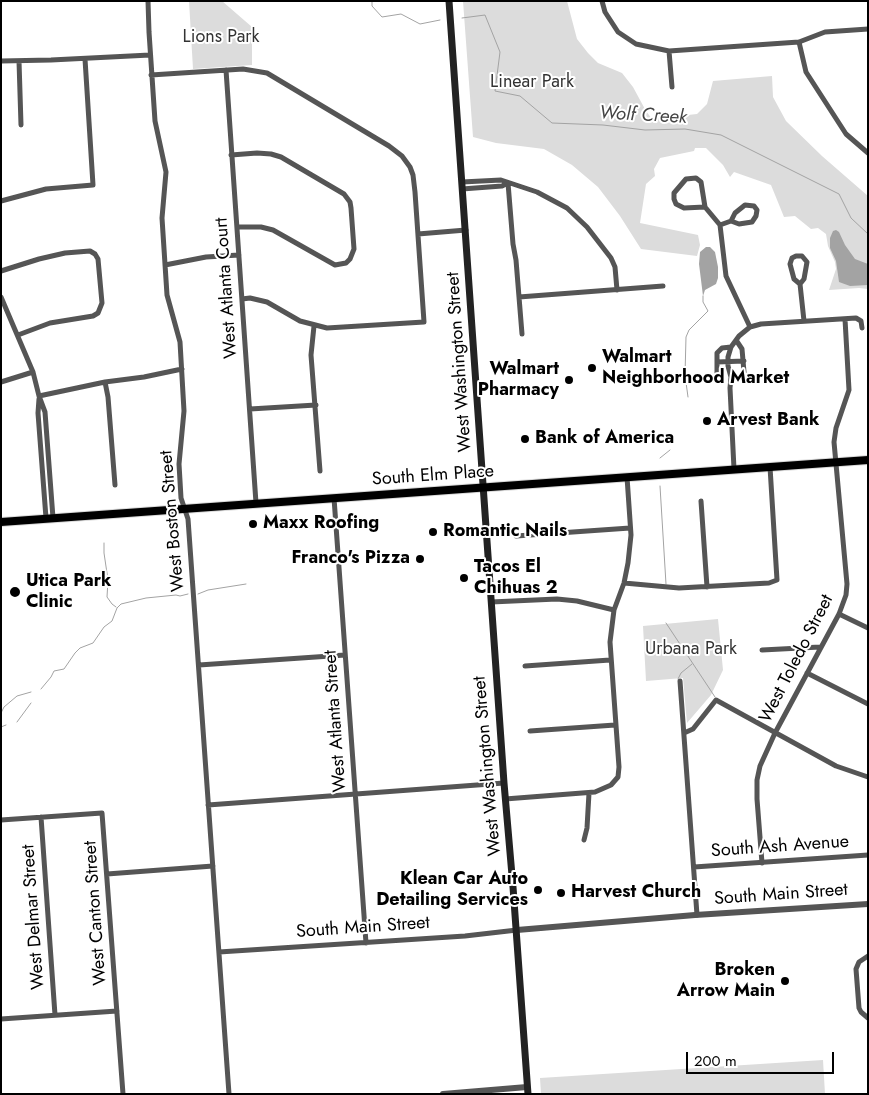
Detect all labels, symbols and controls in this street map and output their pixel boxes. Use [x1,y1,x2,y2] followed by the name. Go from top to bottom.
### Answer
[183,27,259,49] park label: Lions Park
[490,72,574,94] park label: Linear Park
[599,102,687,130] water label: Wolf Creek
[211,217,243,359] street label: West Atlanta Court
[443,271,477,453] street label: West Washington Street
[602,347,789,389] place label: Walmart Neighborhood Market
[478,359,559,402] place label: Walmart Pharmacy
[586,362,598,374] marker: Walmart Neighborhood Market
[563,374,575,386] marker: Walmart Pharmacy
[717,410,819,432] place label: Arvest Bank
[701,415,713,427] marker: Arvest Bank
[535,428,674,450] place label: Bank of America
[519,433,531,445] marker: Bank of America
[156,449,190,593] street label: West Boston Street
[371,461,495,491] street label: South Elm Place
[263,513,379,535] place label: Maxx Roofing
[247,518,259,530] marker: Maxx Roofing
[443,521,567,543] place label: Romantic Nails
[427,526,439,538] marker: Romantic Nails
[291,548,410,570] place label: Franco's Pizza
[414,553,426,565] marker: Franco's Pizza
[474,557,558,600] place label: Tacos El Chihuas 2
[26,571,111,614] place label: Utica Park Clinic
[458,572,470,584] marker: Tacos El Chihuas 2
[8,585,22,599] marker: Utica Park Clinic
[755,591,839,727] street label: West Toledo Street
[645,639,737,661] park label: Urbana Park
[320,649,352,793] street label: West Atlanta Street
[469,675,507,857] street label: West Washington Street
[710,831,850,863] street label: South Ash Avenue
[80,840,112,986] street label: West Canton Street
[18,844,50,990] street label: West Delmar Street
[376,869,528,912] place label: Klean Car Auto Detailing Services
[713,880,849,910] street label: South Main Street
[571,882,701,904] place label: Harvest Church
[532,884,544,896] marker: Klean Car Auto Detailing Services
[555,887,567,899] marker: Harvest Church
[295,913,431,943] street label: South Main Street
[677,960,775,1002] place label: Broken Arrow Main
[779,975,791,987] marker: Broken Arrow Main
[689,1042,836,1074] scale bar
[694,1050,737,1072] text: 200 m

